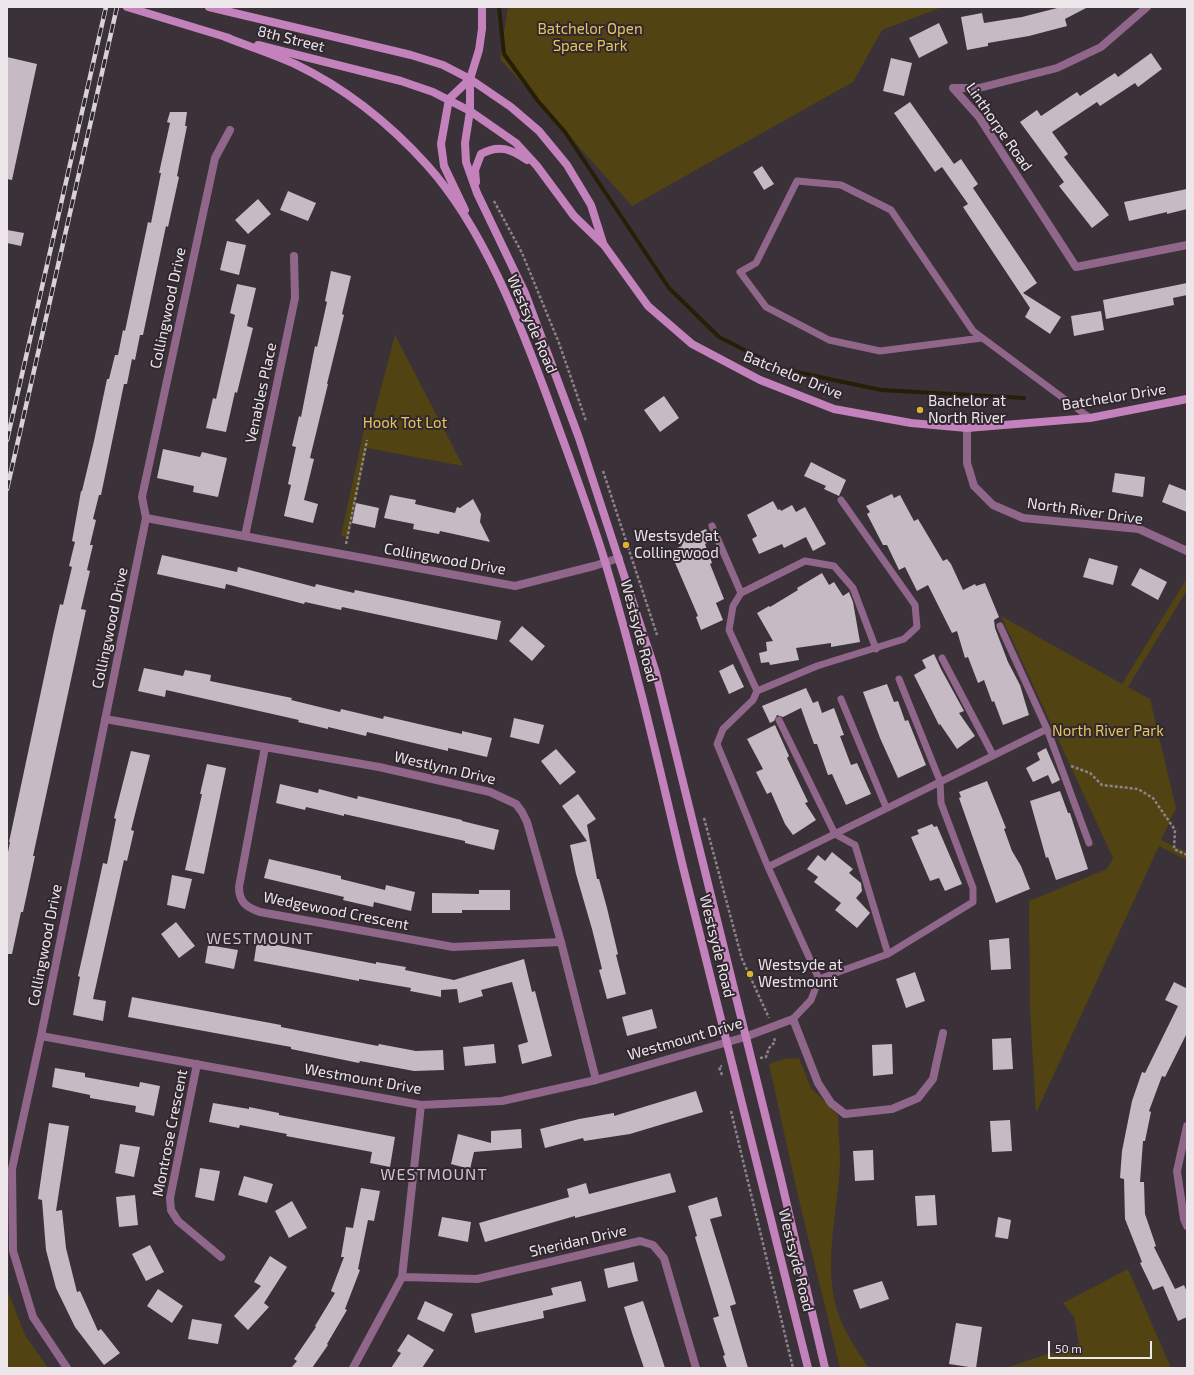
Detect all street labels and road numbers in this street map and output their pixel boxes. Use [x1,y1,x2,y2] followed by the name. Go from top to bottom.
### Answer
[256,22,326,56] street label: 8th Street
[962,79,1036,175] street label: Linthorpe Road
[146,246,190,370] street label: Collingwood Drive
[503,272,561,376] street label: Westsyde Road
[242,341,280,445] street label: Venables Place
[741,347,845,403] street label: Batchelor Drive
[1061,380,1167,414] street label: Batchelor Drive
[1026,494,1144,528] street label: North River Drive
[383,539,507,579] street label: Collingwood Drive
[88,566,132,690] street label: Collingwood Drive
[617,578,661,684] street label: Westsyde Road
[392,748,498,788] street label: Westlynn Drive
[24,883,66,1007] street label: Collingwood Drive
[262,888,410,934] street label: Wedgewood Crescent
[696,893,738,999] street label: Westsyde Road
[625,1014,745,1064] street label: Westmount Drive
[303,1060,423,1098] street label: Westmount Drive
[149,1068,191,1198] street label: Montrose Crescent
[775,1207,817,1313] street label: Westsyde Road
[528,1221,628,1261] street label: Sheridan Drive

